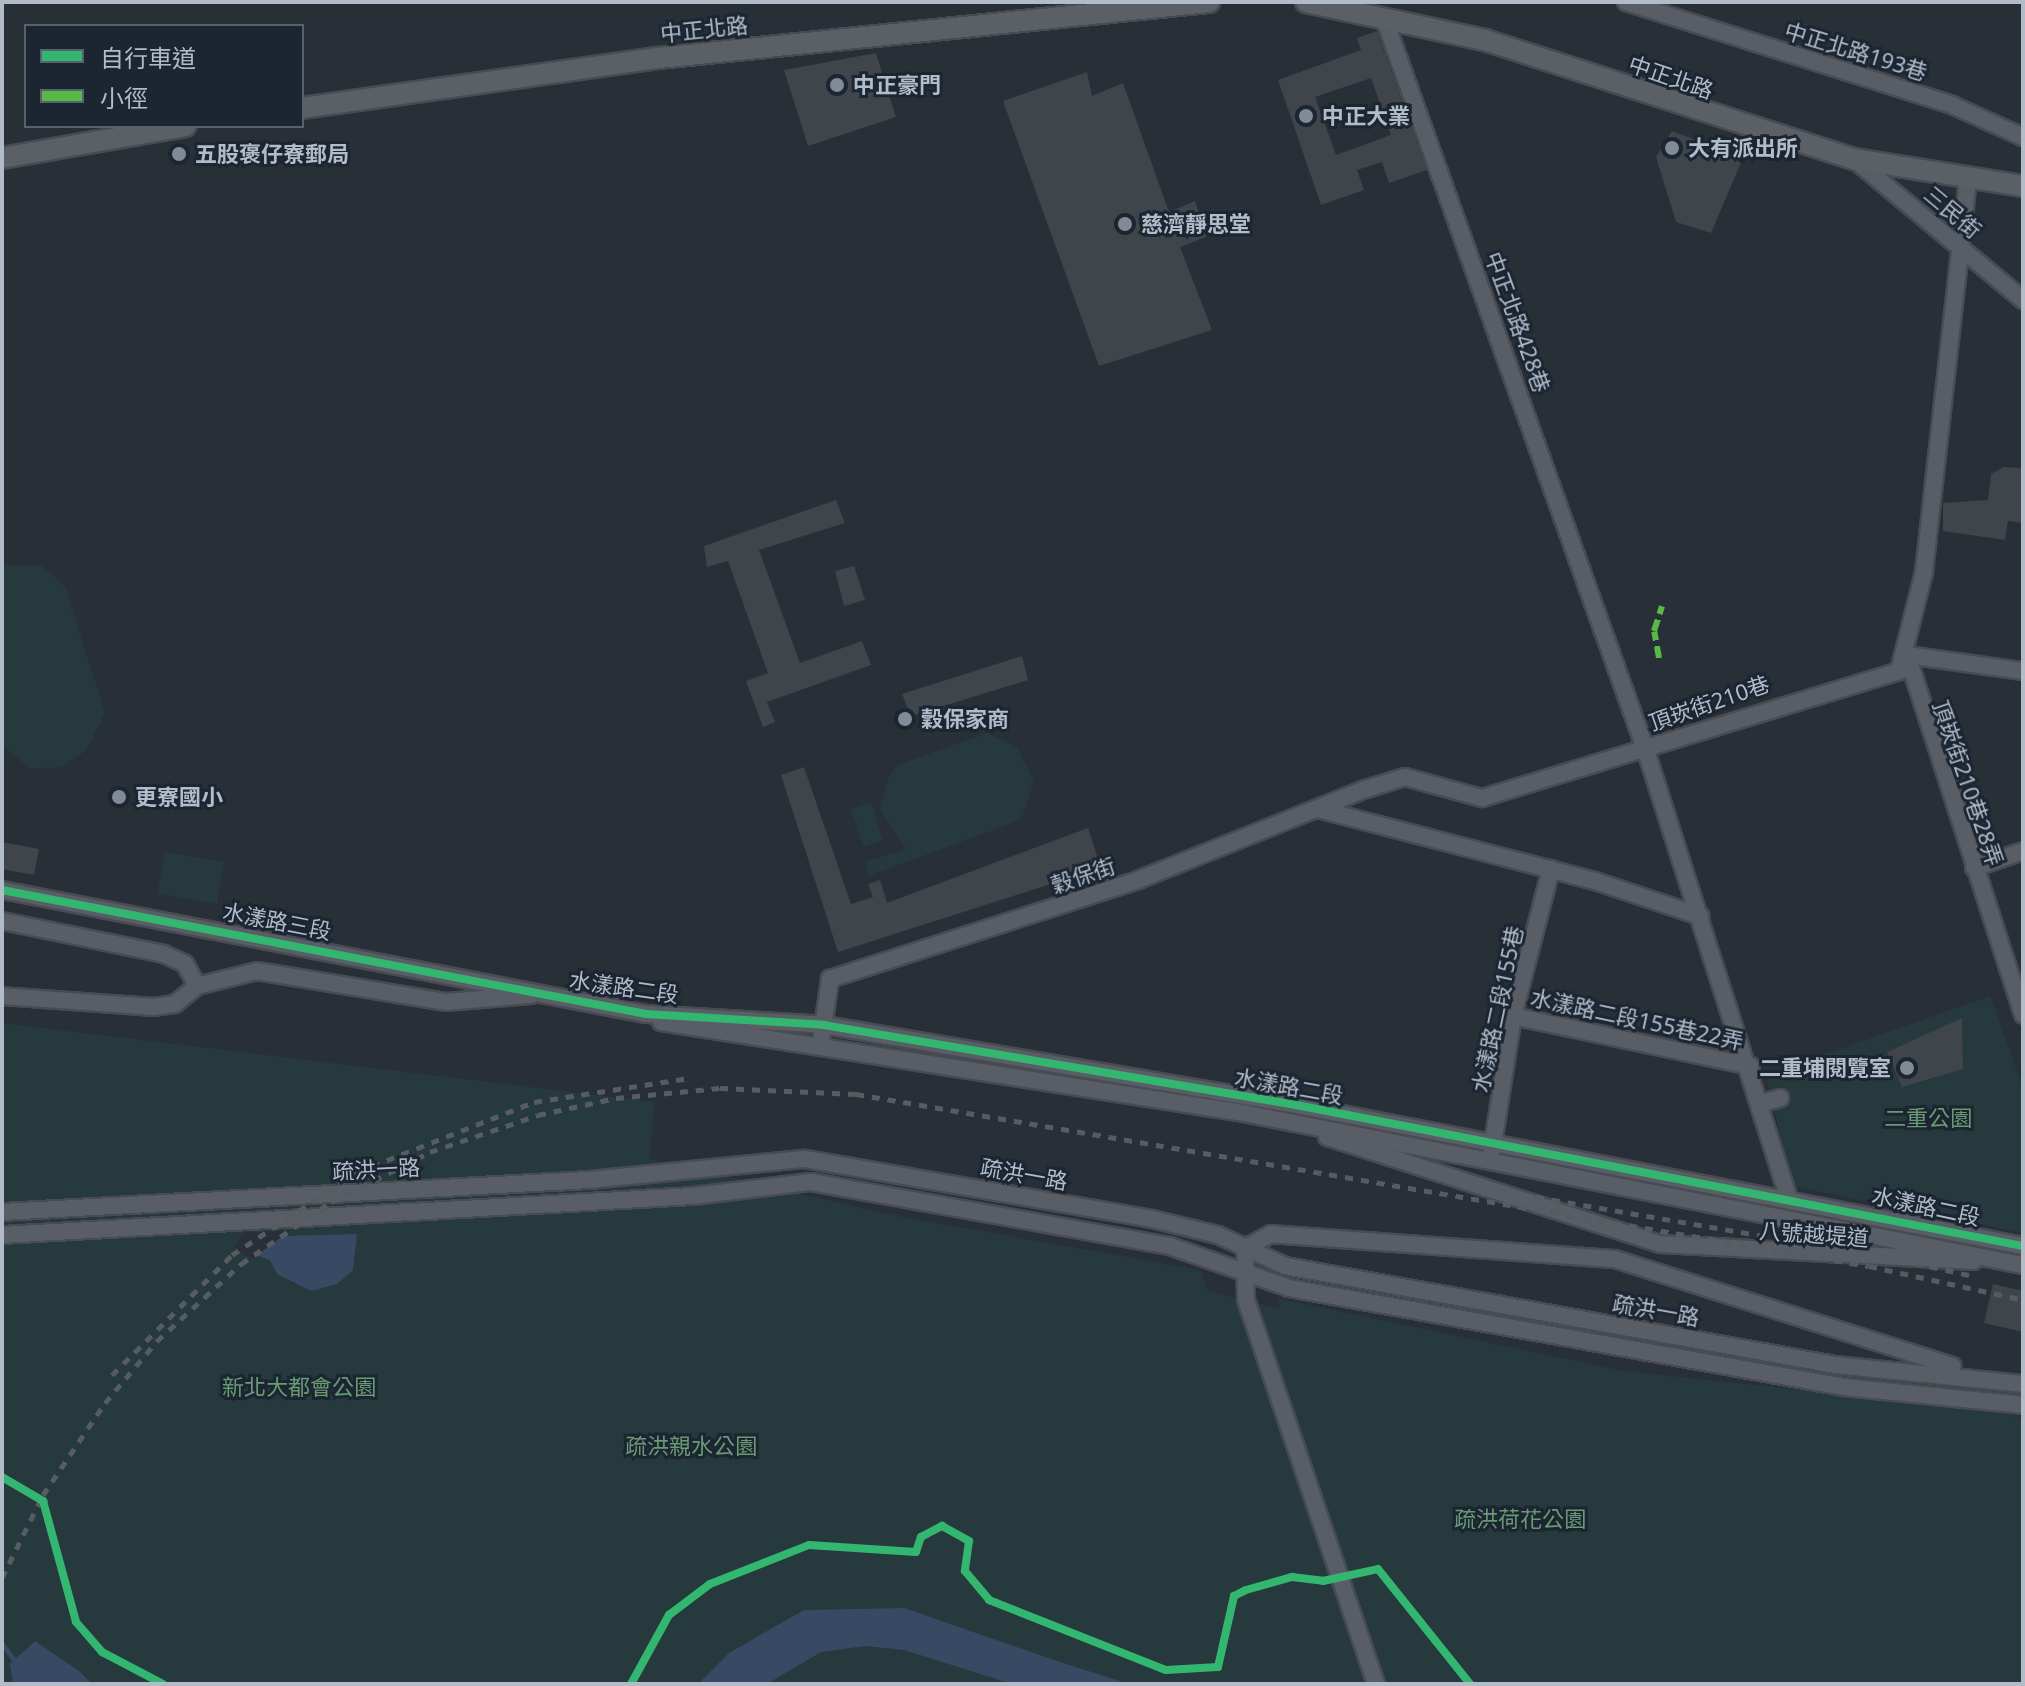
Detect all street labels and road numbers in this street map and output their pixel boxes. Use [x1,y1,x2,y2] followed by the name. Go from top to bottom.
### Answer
[659,11,749,47] street label: 中正北路
[1781,17,1931,85] street label: 中正北路193巷
[1625,50,1717,104] street label: 中正北路
[1919,181,1987,243] street label: 三民街
[1480,248,1556,396] street label: 中正北路428巷
[1645,670,1773,736] street label: 頂崁街210巷
[1927,697,2009,869] street label: 頂崁街210巷28弄
[1048,852,1118,898] street label: 穀保街
[220,898,334,944] street label: 水漾路三段
[1466,923,1528,1095] street label: 水漾路二段155巷
[568,966,680,1008] street label: 水漾路二段
[1528,984,1746,1054] street label: 水漾路二段155巷22弄
[1233,1063,1345,1109] street label: 水漾路二段
[978,1153,1070,1195] street label: 疏洪一路
[331,1154,421,1184] street label: 疏洪一路
[1869,1182,1983,1230] street label: 水漾路二段
[1758,1217,1870,1251] street label: 八號越堤道
[1610,1289,1702,1331] street label: 疏洪一路

